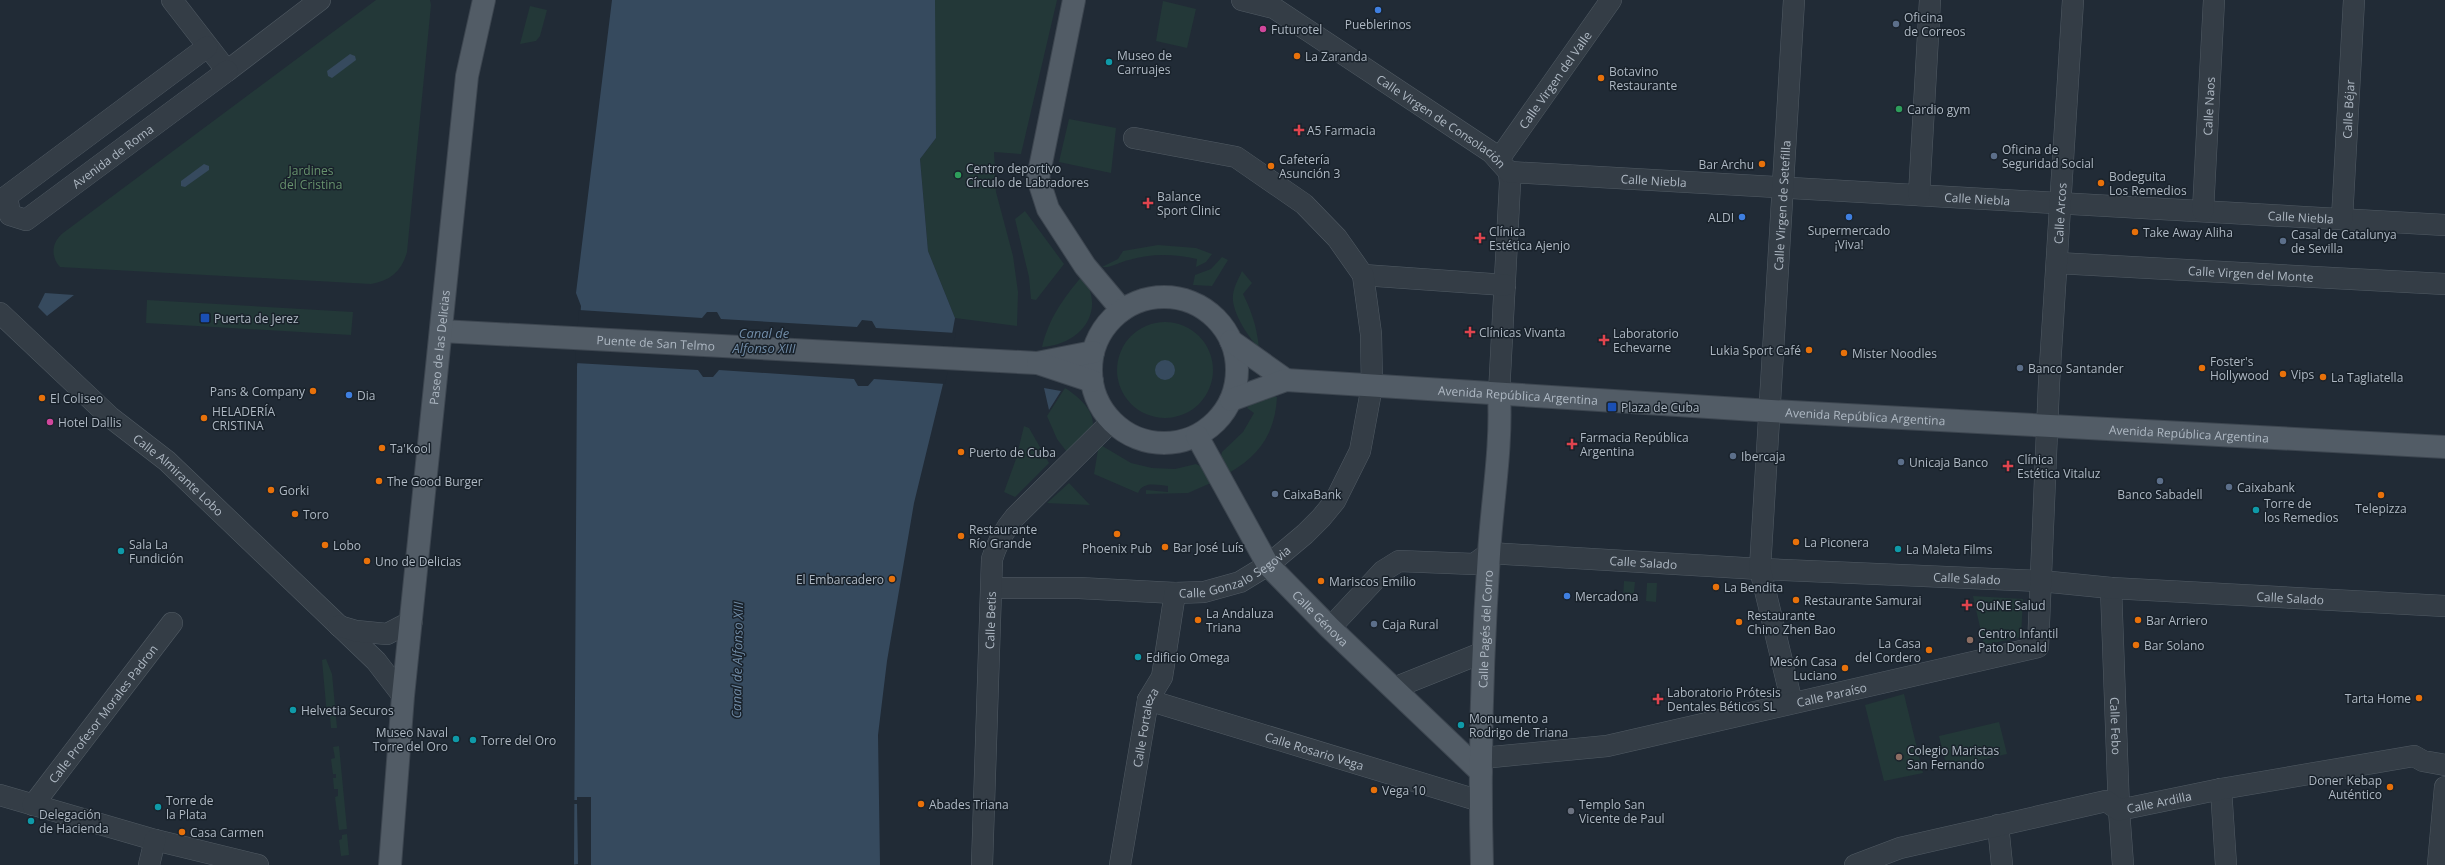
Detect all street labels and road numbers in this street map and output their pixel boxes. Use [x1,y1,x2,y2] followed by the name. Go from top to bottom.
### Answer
[1515,27,1595,132] street label: Calle Virgen del Valle
[1373,70,1510,172] street label: Calle Virgen de Consolación
[2198,76,2219,136] street label: Calle Naos
[2338,79,2358,139] street label: Calle Béjar
[68,120,157,192] street label: Avenida de Roma
[1769,140,1794,271] street label: Calle Virgen de Setefilla
[1620,170,1687,191] street label: Calle Niebla
[2049,182,2070,245] street label: Calle Arcos
[1944,188,2011,209] street label: Calle Niebla
[2267,206,2334,227] street label: Calle Niebla
[2188,262,2314,285] street label: Calle Virgen del Monte
[425,289,453,406] street label: Paseo de las Delicias
[596,331,715,354] street label: Puente de San Telmo
[1438,381,1598,408] street label: Avenida República Argentina
[1785,403,1946,429] street label: Avenida República Argentina
[2108,421,2269,446] street label: Avenida República Argentina
[130,430,228,519] street label: Calle Almirante Lobo
[1179,541,1294,601] street label: Calle Gonzalo Segovia
[1609,552,1678,573] street label: Calle Salado
[1933,568,2001,588] street label: Calle Salado
[1474,569,1496,688] street label: Calle Pagés del Corro
[1289,586,1352,650] street label: Calle Génova
[2256,587,2325,608] street label: Calle Salado
[981,591,999,649] street label: Calle Betis
[44,641,161,786] street label: Calle Profesor Morales Padron
[1795,678,1868,711] street label: Calle Paraíso
[1128,684,1162,769] street label: Calle Fortaleza
[2106,697,2126,755] street label: Calle Febo
[1263,728,1366,774] street label: Calle Rosario Vega
[2125,787,2193,817] street label: Calle Ardilla

